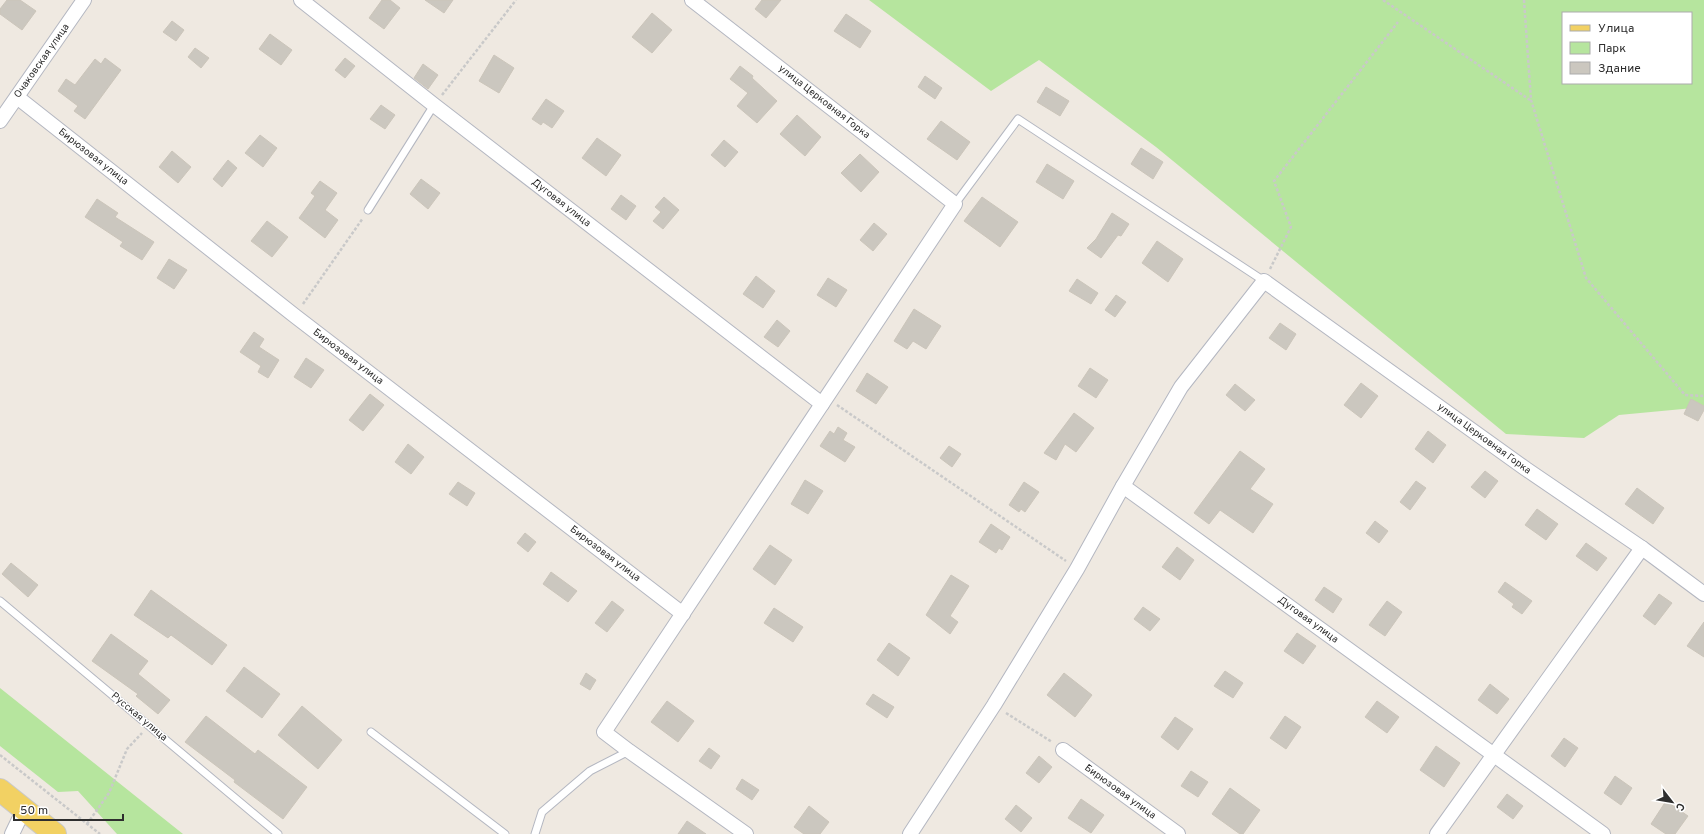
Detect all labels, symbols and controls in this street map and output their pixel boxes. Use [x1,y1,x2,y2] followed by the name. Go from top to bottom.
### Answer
[1562,12,1692,84] legend
[11,21,73,101] street label: Очаковская улица
[1598,21,1634,37] text: Улица
[1598,41,1626,57] text: Парк
[1598,61,1641,77] text: Здание
[776,62,872,142] street label: улица Церковная Горка
[55,126,131,188] street label: Бирюзовая улица
[529,176,593,230] street label: Дуговая улица
[310,326,386,388] street label: Бирюзовая улица
[1435,401,1533,477] street label: улица Церковная Горка
[567,523,643,585] street label: Бирюзовая улица
[1275,594,1341,646] street label: Дуговая улица
[108,690,170,744] street label: Русская улица
[1082,762,1158,822] street label: Бирюзовая улица
[1652,782,1692,822] north arrow
[14,796,123,822] scale bar
[1672,800,1688,813] text: С
[20,803,48,819] text: 50 m

